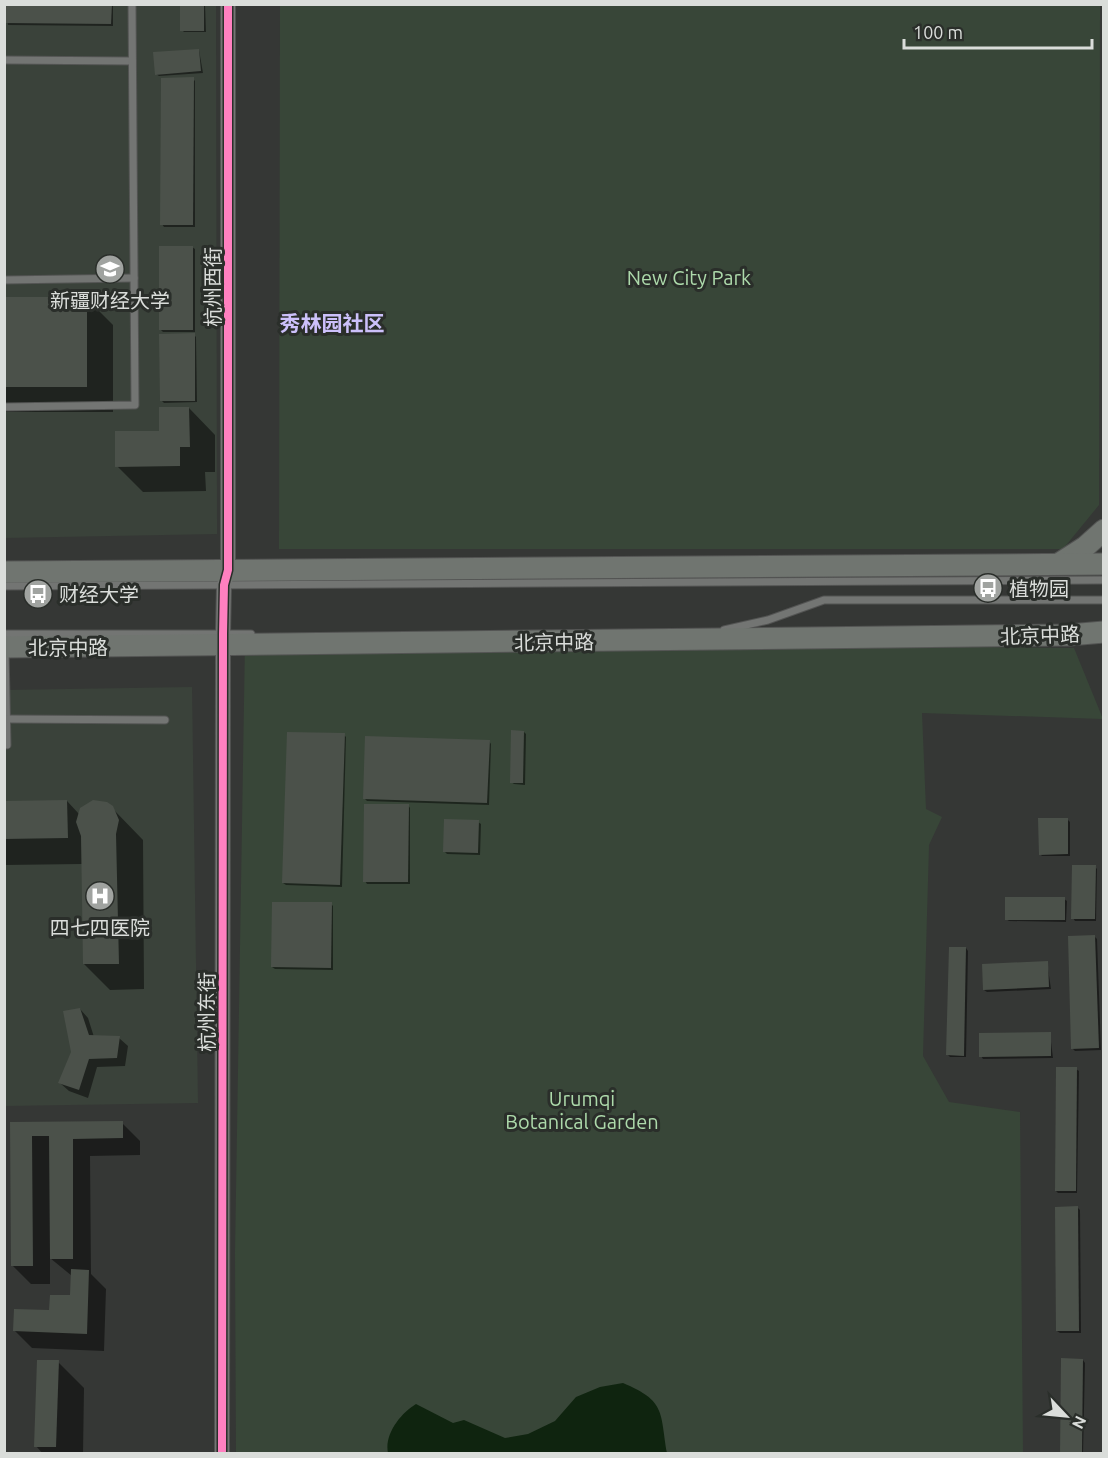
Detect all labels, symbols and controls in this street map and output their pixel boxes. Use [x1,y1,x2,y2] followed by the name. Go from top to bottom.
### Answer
[904,12,1092,50] scale bar
[913,22,963,42] text: 100 m
[201,247,224,327] street label: 杭州西街
[94,253,126,285] school or university icon: 新疆财经大学
[627,266,751,289] park label: New City Park
[50,289,170,312] place label: 新疆财经大学
[280,311,385,335] district label: 秀林园社区
[972,572,1004,604] bus stop icon: 植物园
[1009,577,1069,600] place label: 植物园
[22,578,54,610] bus stop icon: 财经大学
[59,583,139,606] place label: 财经大学
[1000,622,1080,648] street label: 北京中路
[514,630,594,654] street label: 北京中路
[28,636,108,659] street label: 北京中路
[84,880,116,912] hospital icon: 四七四医院
[50,916,150,939] place label: 四七四医院
[195,972,218,1052] street label: 杭州东街
[505,1087,659,1133] park label: Urumqi Botanical Garden
[1036,1386,1096,1446] north arrow
[1069,1413,1090,1432] text: N

